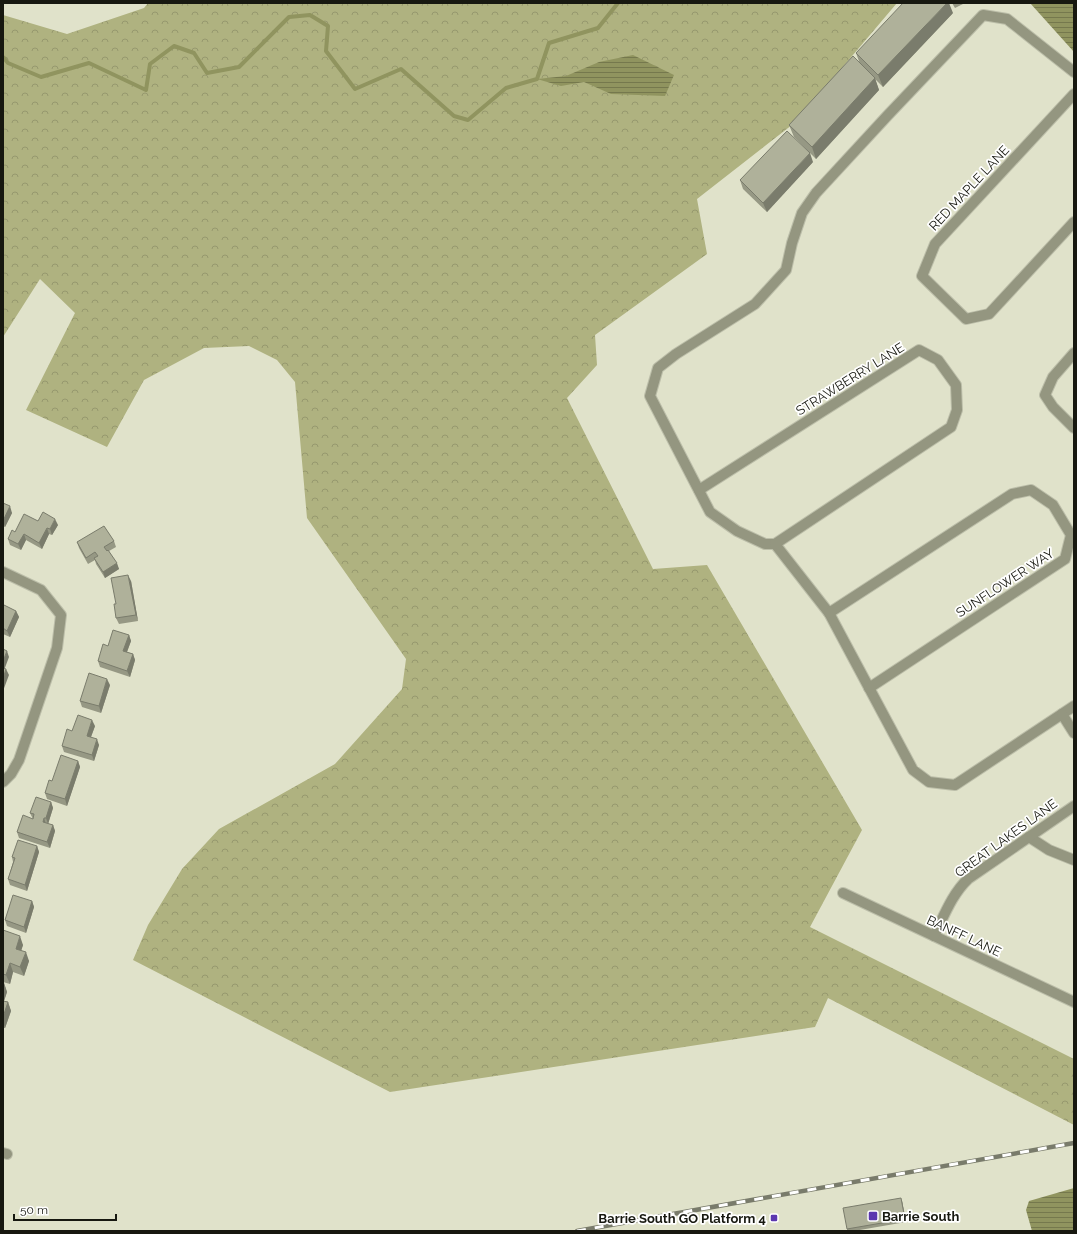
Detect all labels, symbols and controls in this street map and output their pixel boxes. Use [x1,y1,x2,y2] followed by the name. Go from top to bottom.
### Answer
[926,142,1012,233] street label: RED MAPLE LANE
[793,340,907,418] street label: STRAWBERRY LANE
[953,545,1057,620] street label: SUNFLOWER WAY
[952,796,1060,880] street label: GREAT LAKES LANE
[925,912,1003,960] street label: BANFF LANE
[14,1196,116,1222] scale bar
[20,1203,48,1217] text: 50 m
[882,1209,959,1224] place label: Barrie South
[867,1210,879,1222] marker: Barrie South
[598,1211,766,1226] place label: Barrie South GO Platform 4
[769,1213,779,1223] marker: Barrie South GO Platform 4

